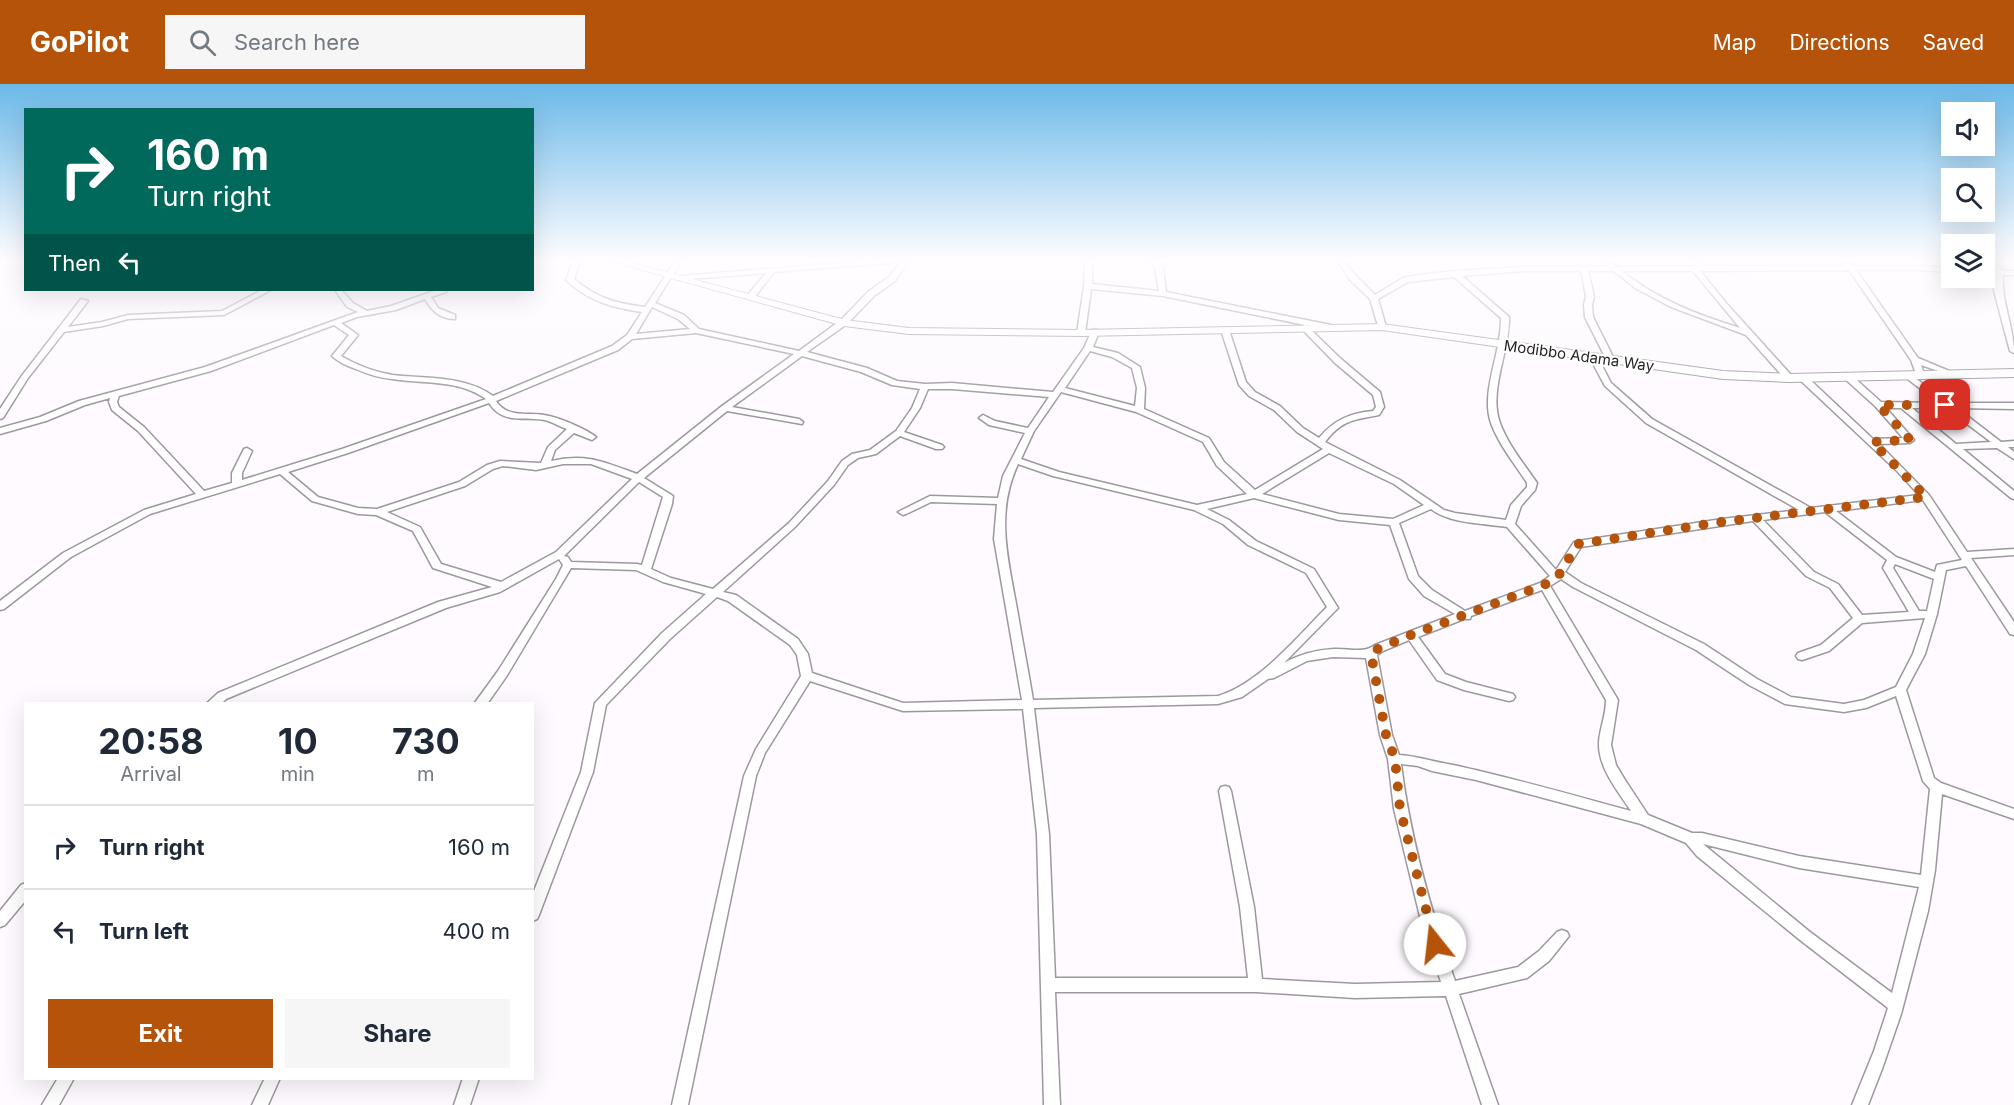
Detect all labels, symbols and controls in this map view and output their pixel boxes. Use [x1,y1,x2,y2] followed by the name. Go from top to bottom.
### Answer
[165,15,585,69] search box
[30,25,129,59] text: GoPilot
[186,26,219,59] icon: search
[234,29,360,55] text: Search here
[1713,30,1756,55] text: Map
[1789,30,1890,55] text: Directions
[1923,30,1984,55] text: Saved
[1941,102,1995,288] map controls
[1941,102,1995,156] button: sound
[147,129,269,180] text: 160 m
[48,132,126,210] icon: right
[1941,168,1995,222] button: search
[147,180,271,213] text: Turn right
[1941,234,1995,288] button: layers
[113,246,146,279] icon: left
[48,250,101,276] text: Then
[1503,336,1656,376] street label: Modibbo Adama Way
[1919,379,1970,430] pin
[1928,388,1961,421] icon: arrive
[98,719,204,763] text: 20:58
[278,719,318,763] text: 10
[392,719,460,763] text: 730
[120,762,182,786] text: Arrival
[281,762,315,786] text: min
[417,762,435,786] text: m
[48,831,81,864] icon: right
[99,834,205,860] text: Turn right
[448,834,510,860] text: 160 m
[1403,912,1467,976] position arrow
[48,915,81,948] icon: left
[99,918,189,944] text: Turn left
[443,918,510,944] text: 400 m
[48,999,273,1068] button: Exit
[285,999,510,1068] button: Share

